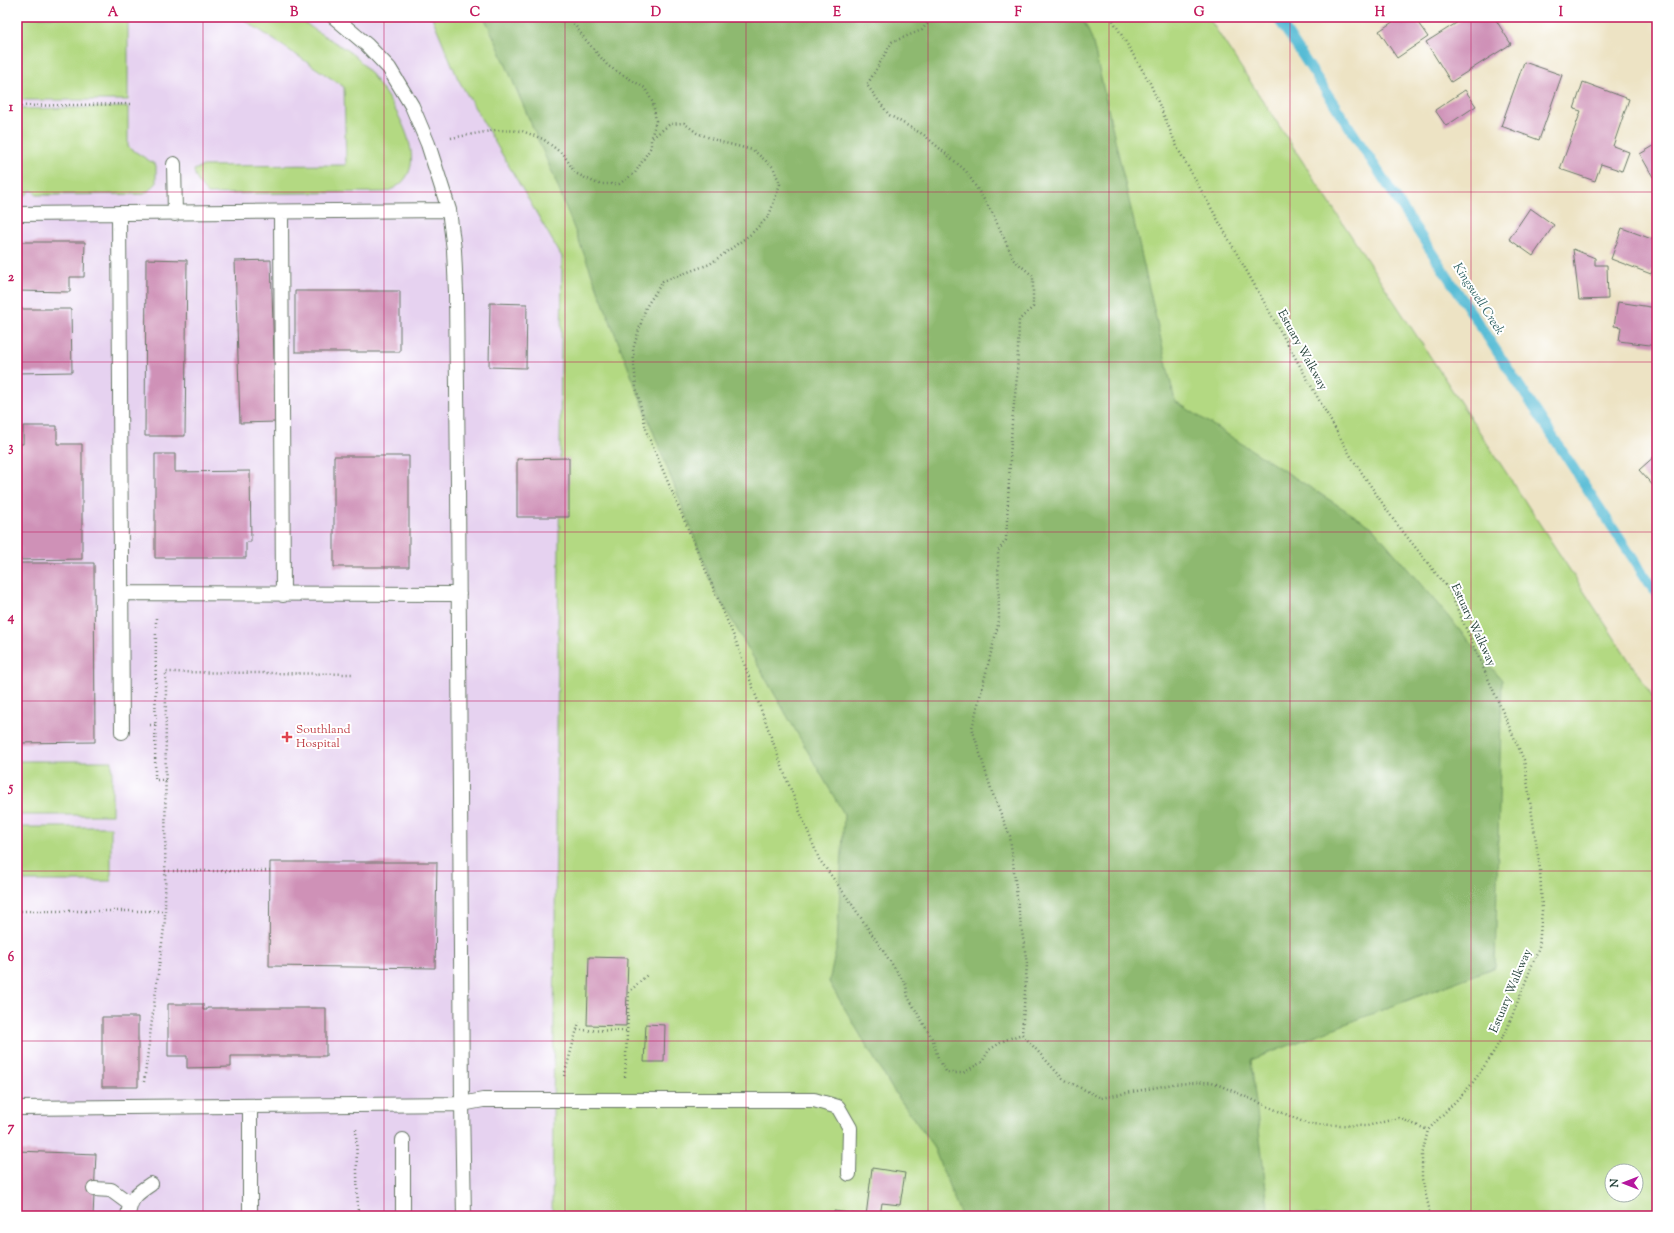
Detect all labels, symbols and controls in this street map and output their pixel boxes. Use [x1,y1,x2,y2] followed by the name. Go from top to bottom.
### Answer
[108,4,119,22] text: A
[290,4,299,22] text: B
[470,4,480,22] text: C
[651,4,661,22] text: D
[833,4,841,22] text: E
[1014,4,1022,22] text: F
[1194,4,1205,22] text: G
[1375,4,1386,22] text: H
[1559,4,1564,22] text: I
[9,99,14,117] text: 1
[1448,260,1508,339] water label: Kingswell Creek
[8,269,15,287] text: 2
[1272,306,1332,394] street label: Estuary Walkway
[8,439,14,457] text: 3
[1446,581,1500,669] street label: Estuary Walkway
[7,609,15,627] text: 4
[296,721,351,753] place label: Southland Hospital
[281,731,293,743] marker: Southland Hospital
[8,779,14,797] text: 5
[1485,946,1537,1036] street label: Estuary Walkway
[8,949,15,967] text: 6
[8,1119,15,1137] text: 7
[1604,1163,1644,1203] north arrow
[1607,1178,1623,1188] text: N

